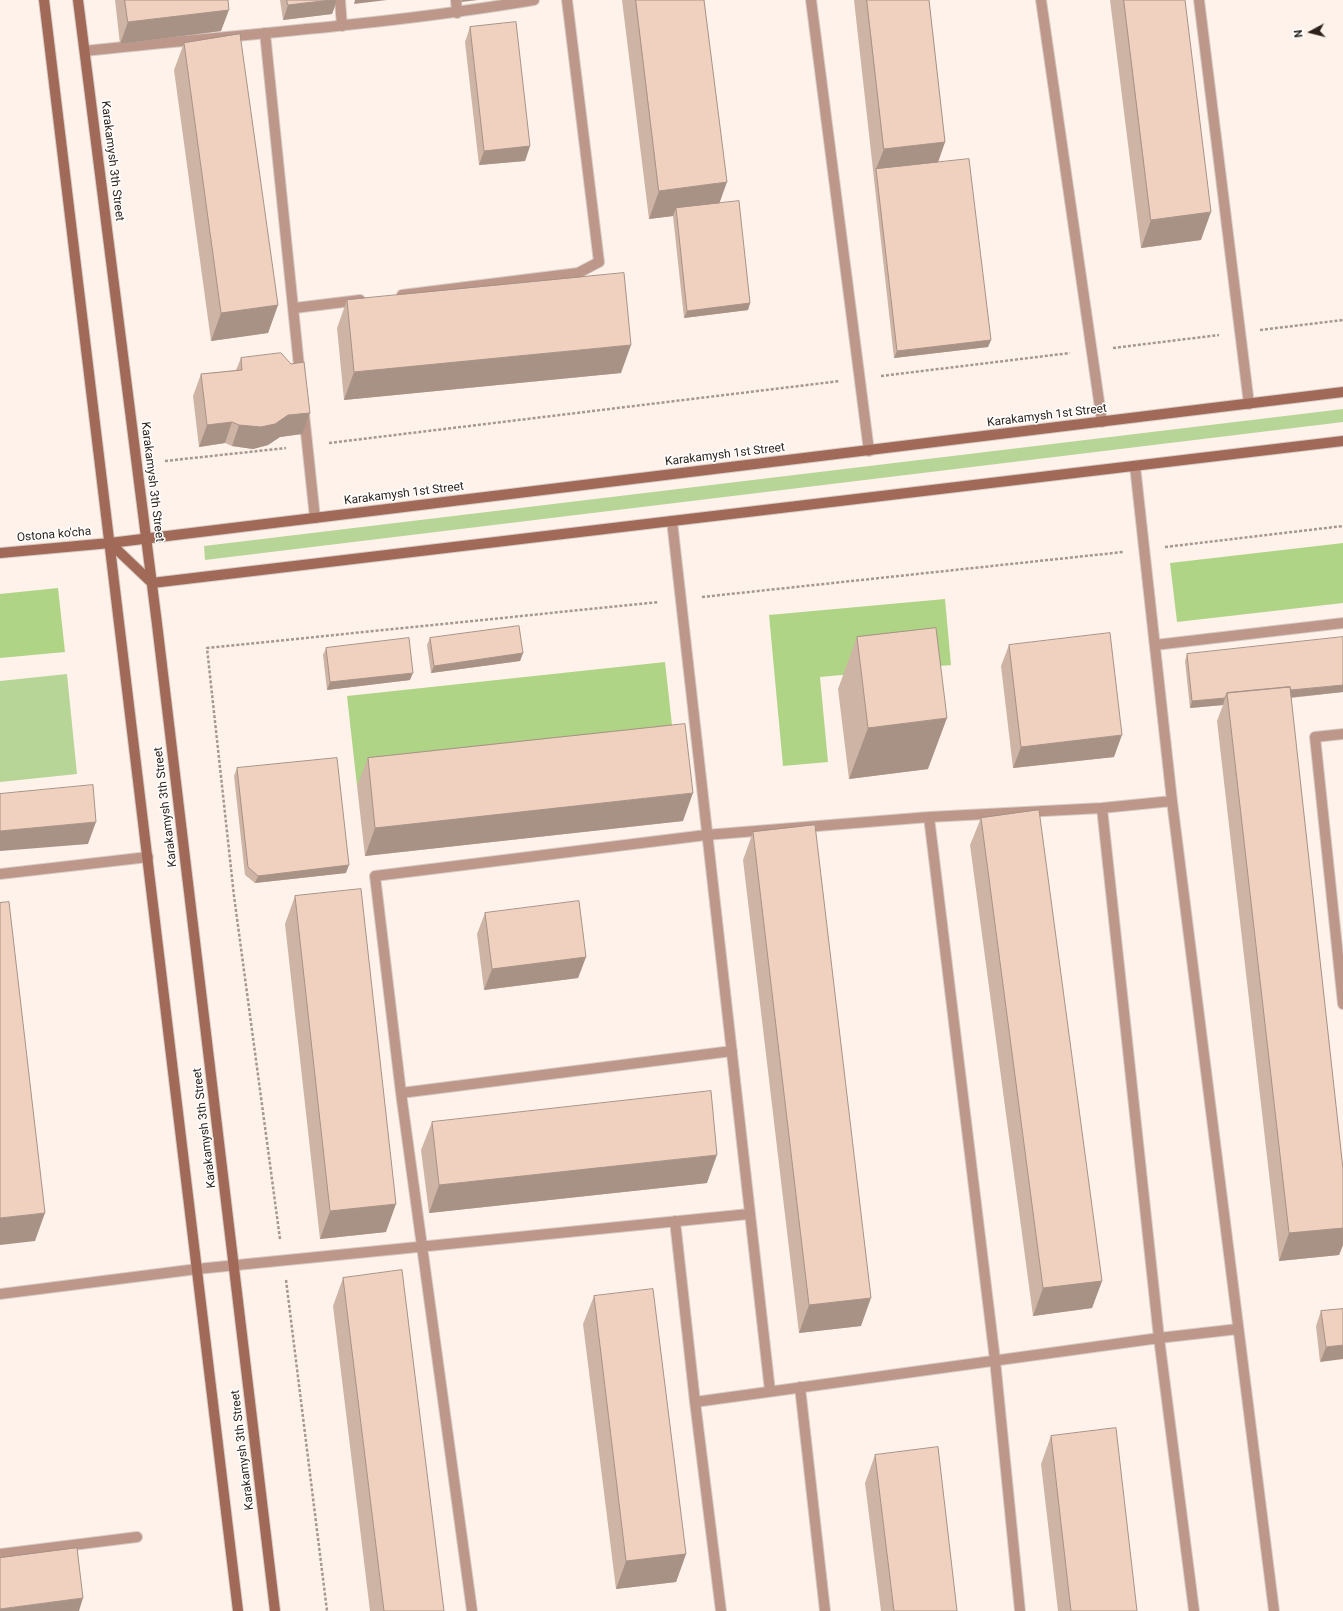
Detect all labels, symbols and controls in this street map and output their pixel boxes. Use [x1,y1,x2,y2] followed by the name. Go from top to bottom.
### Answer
[1291,12,1331,52] north arrow
[1292,29,1306,38] text: N
[97,100,127,222] street label: Karakamysh 3th Street
[986,402,1108,430] street label: Karakamysh 1st Street
[137,421,167,543] street label: Karakamysh 3th Street
[664,441,786,469] street label: Karakamysh 1st Street
[343,480,465,508] street label: Karakamysh 1st Street
[16,525,92,545] street label: Ostona ko'cha
[151,746,181,868] street label: Karakamysh 3th Street
[190,1067,220,1189] street label: Karakamysh 3th Street
[228,1389,258,1511] street label: Karakamysh 3th Street

